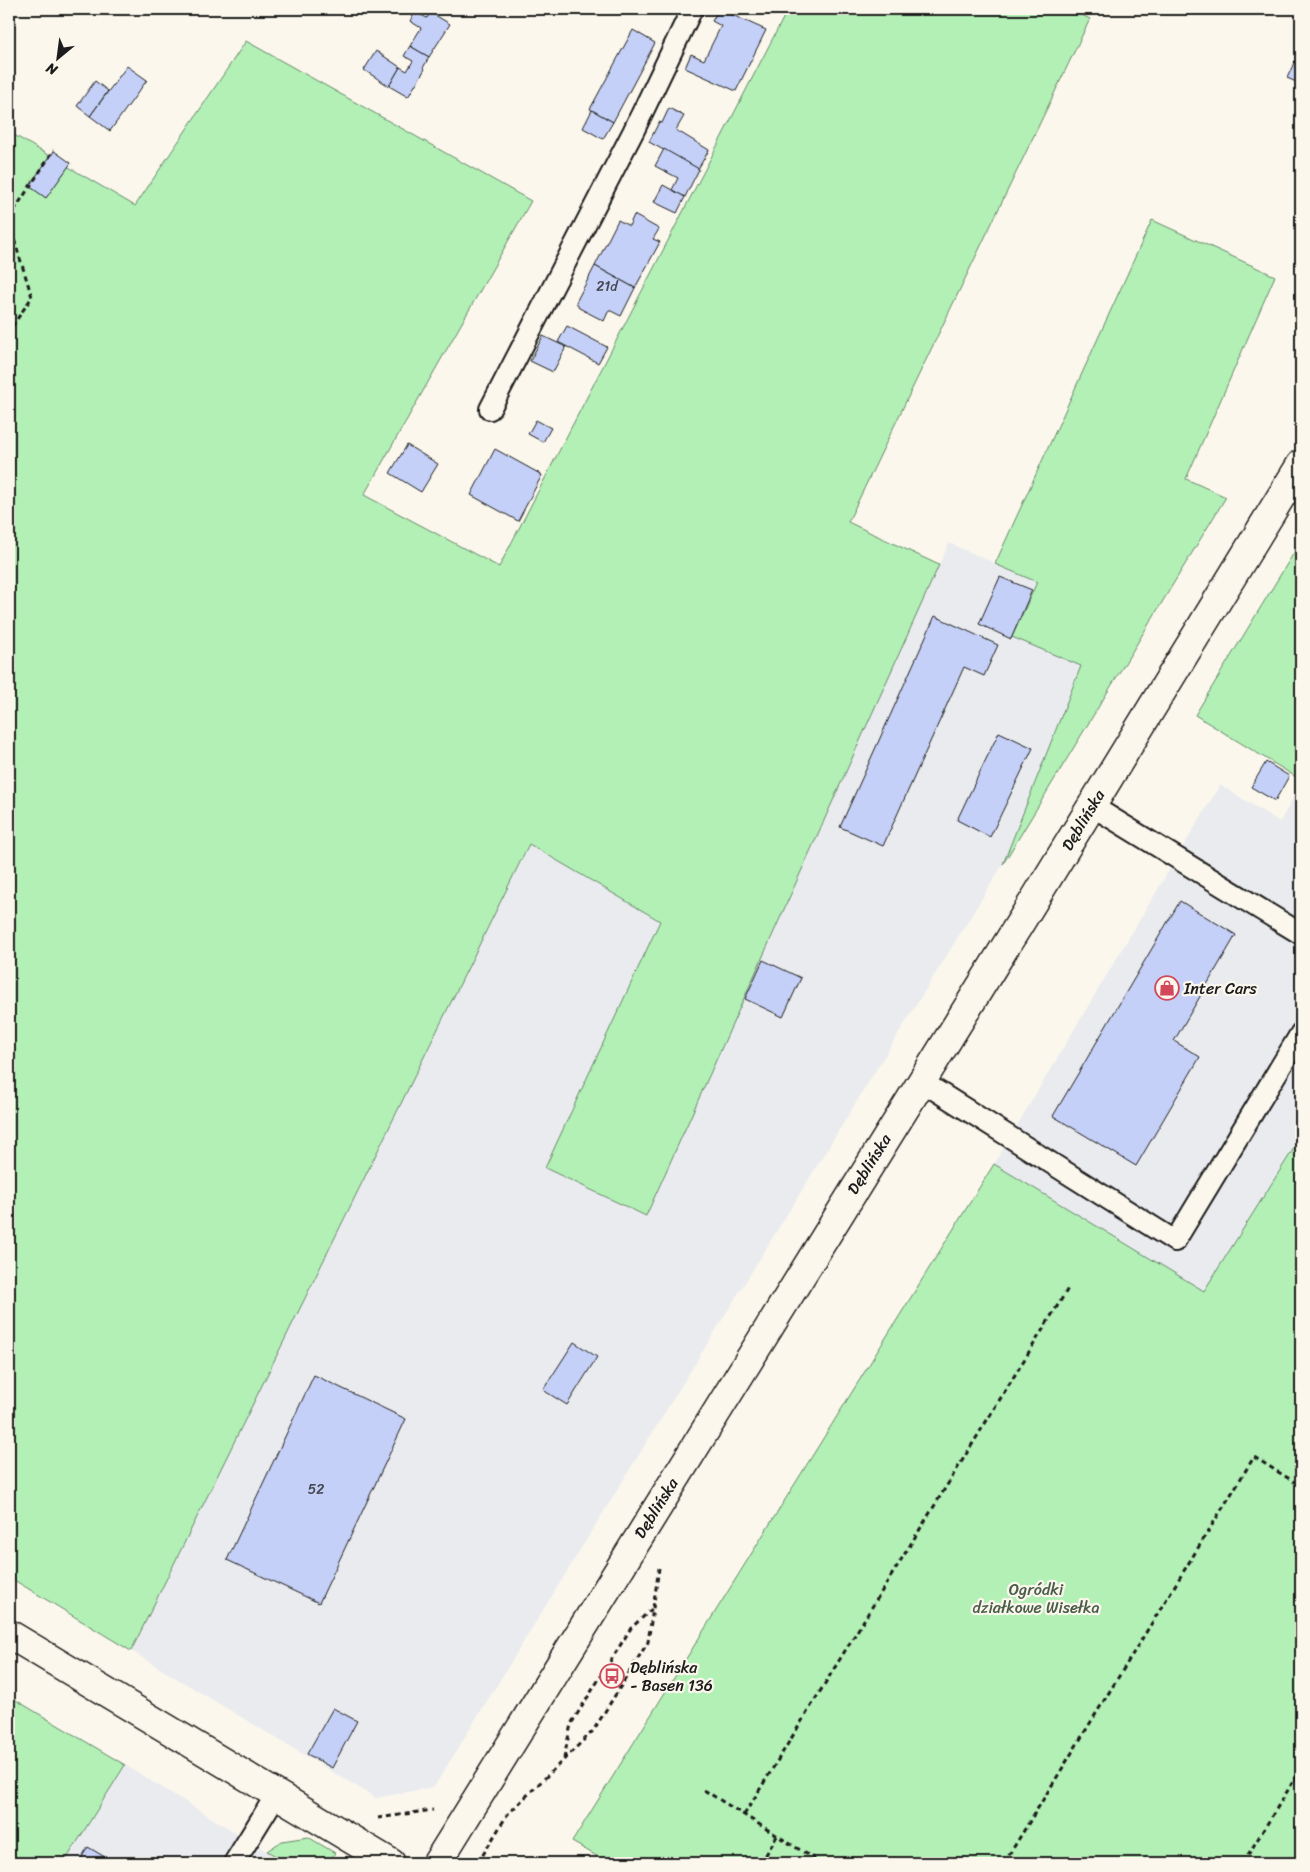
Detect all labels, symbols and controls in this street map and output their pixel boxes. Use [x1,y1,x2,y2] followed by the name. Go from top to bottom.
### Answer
[32,32,82,82] north arrow
[41,56,63,83] text: N
[596,274,619,299] house number: 21d
[1053,783,1113,856] street label: Dęblińska
[1183,974,1257,1003] place label: Inter Cars
[1154,975,1180,1001] shop icon: Inter Cars
[839,1127,900,1200] street label: Dęblińska
[626,1471,687,1544] street label: Dęblińska
[308,1477,324,1502] house number: 52
[972,1575,1100,1622] park label: Ogródki działkowe Wisełka
[630,1653,713,1700] place label: Dęblińska - Basen 136
[599,1663,625,1689] bus stop icon: Dęblińska - Basen 136

